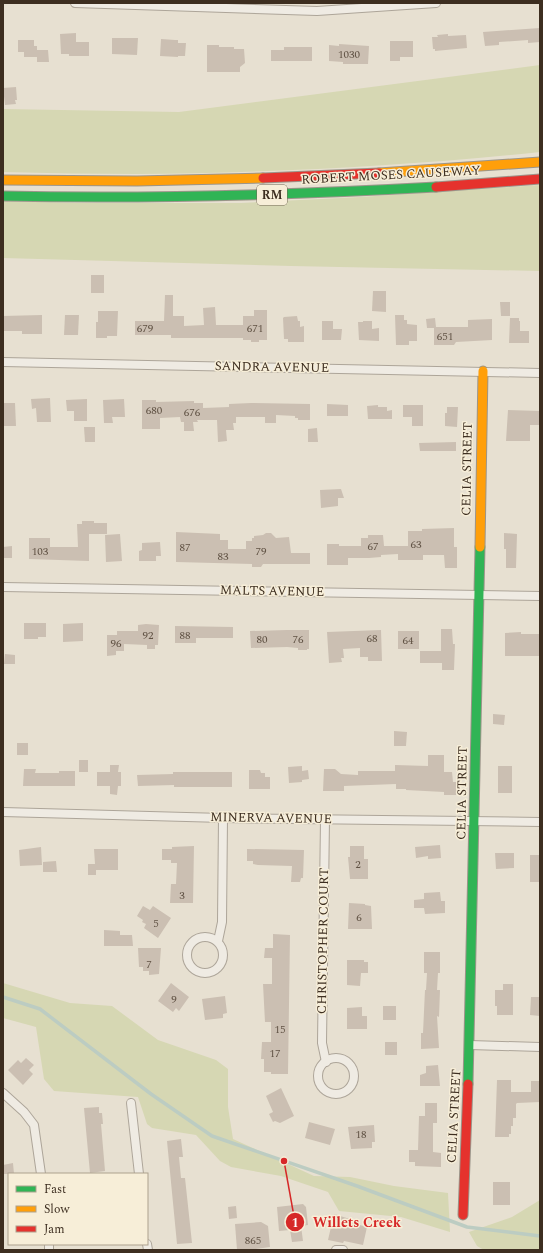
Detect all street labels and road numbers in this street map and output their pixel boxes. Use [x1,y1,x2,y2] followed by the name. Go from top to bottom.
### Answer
[301,160,481,190] street label: ROBERT MOSES CAUSEWAY
[257,185,287,205] road number: RM
[215,356,329,378] street label: SANDRA AVENUE
[456,422,478,516] street label: CELIA STREET
[220,580,324,602] street label: MALTS AVENUE
[451,746,473,840] street label: CELIA STREET
[210,807,332,829] street label: MINERVA AVENUE
[312,867,334,1014] street label: CHRISTOPHER COURT
[442,1068,466,1163] street label: CELIA STREET

